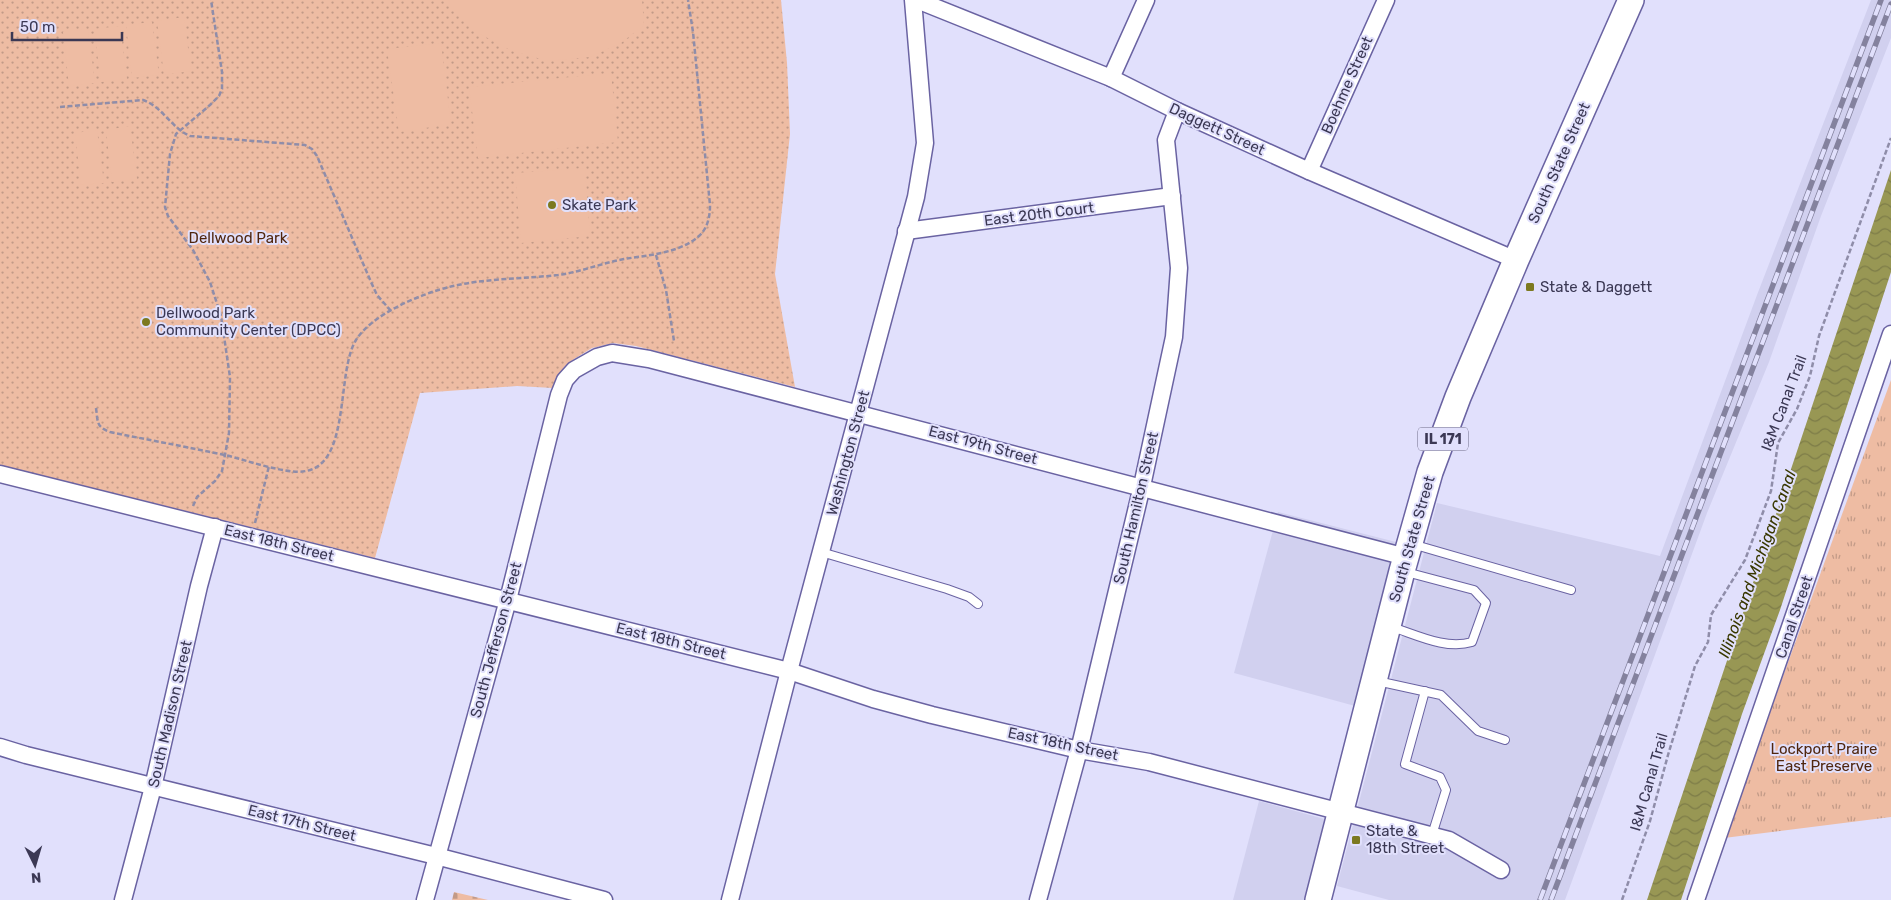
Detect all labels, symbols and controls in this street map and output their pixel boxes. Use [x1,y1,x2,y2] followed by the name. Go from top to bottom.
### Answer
[12,10,122,42] scale bar
[20,18,55,36] text: 50 m
[1317,33,1377,137] street label: Boehme Street
[1166,99,1268,159] street label: Daggett Street
[1524,100,1594,226] street label: South State Street
[562,196,637,214] place label: Skate Park
[983,198,1095,230] street label: East 20th Court
[546,199,558,211] marker: Skate Park
[189,229,288,247] park label: Dellwood Park
[1540,278,1652,296] place label: State & Daggett
[1524,281,1536,293] marker: State & Daggett
[156,304,341,339] place label: Dellwood Park Community Center (DPCC)
[140,316,152,328] marker: Dellwood Park Community Center (DPCC)
[1757,352,1811,454] street label: I&M Canal Trail
[823,388,873,518] street label: Washington Street
[927,422,1040,468] street label: East 19th Street
[1418,428,1468,450] road number: IL 171
[1110,430,1162,586] street label: South Hamilton Street
[1714,467,1800,660] water label: Illinois and Michigan Canal
[1385,474,1439,604] street label: South State Street
[222,521,336,565] street label: East 18th Street
[467,560,525,720] street label: South Jefferson Street
[1771,573,1817,661] street label: Canal Street
[614,619,728,663] street label: East 18th Street
[144,638,196,789] street label: South Madison Street
[1006,723,1120,765] street label: East 18th Street
[1626,731,1672,833] street label: I&M Canal Trail
[1771,740,1877,775] park label: Lockport Praire East Preserve
[246,801,358,845] street label: East 17th Street
[1366,822,1444,857] place label: State & 18th Street
[1350,834,1362,846] marker: State & 18th Street
[10,840,60,890] north arrow
[30,869,42,886] text: N

